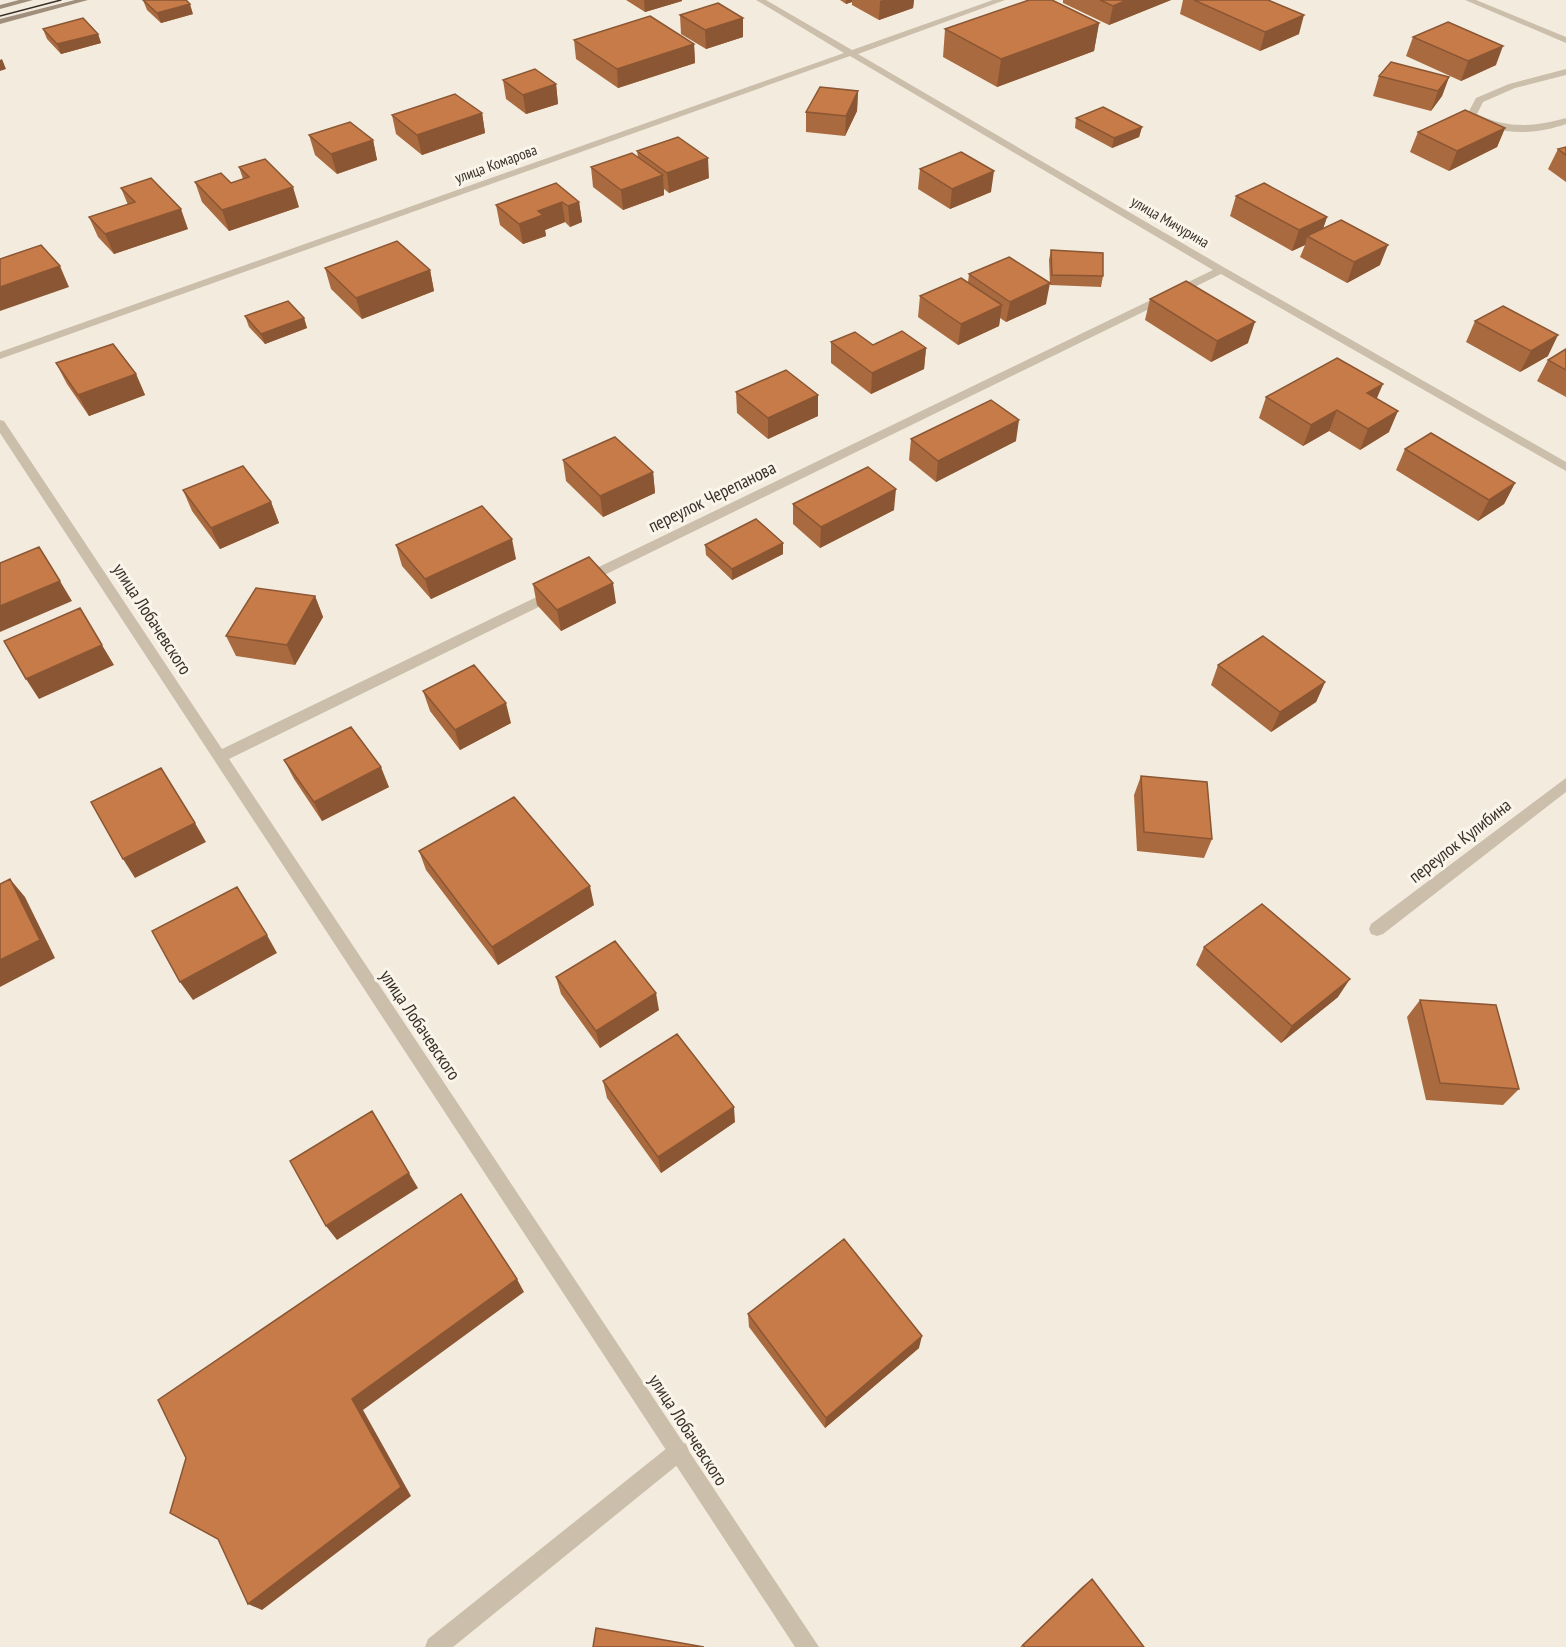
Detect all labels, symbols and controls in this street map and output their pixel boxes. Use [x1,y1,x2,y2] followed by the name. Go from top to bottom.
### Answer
[452,140,539,187] street label: улица Комарова
[1128,192,1213,252] street label: улица Мичурина
[644,456,779,537] street label: переулок Черепанова
[108,559,197,679] street label: улица Лобачевского
[1404,793,1516,888] street label: переулок Кулибина
[375,965,466,1084] street label: улица Лобачевского
[644,1370,733,1490] street label: улица Лобачевского

